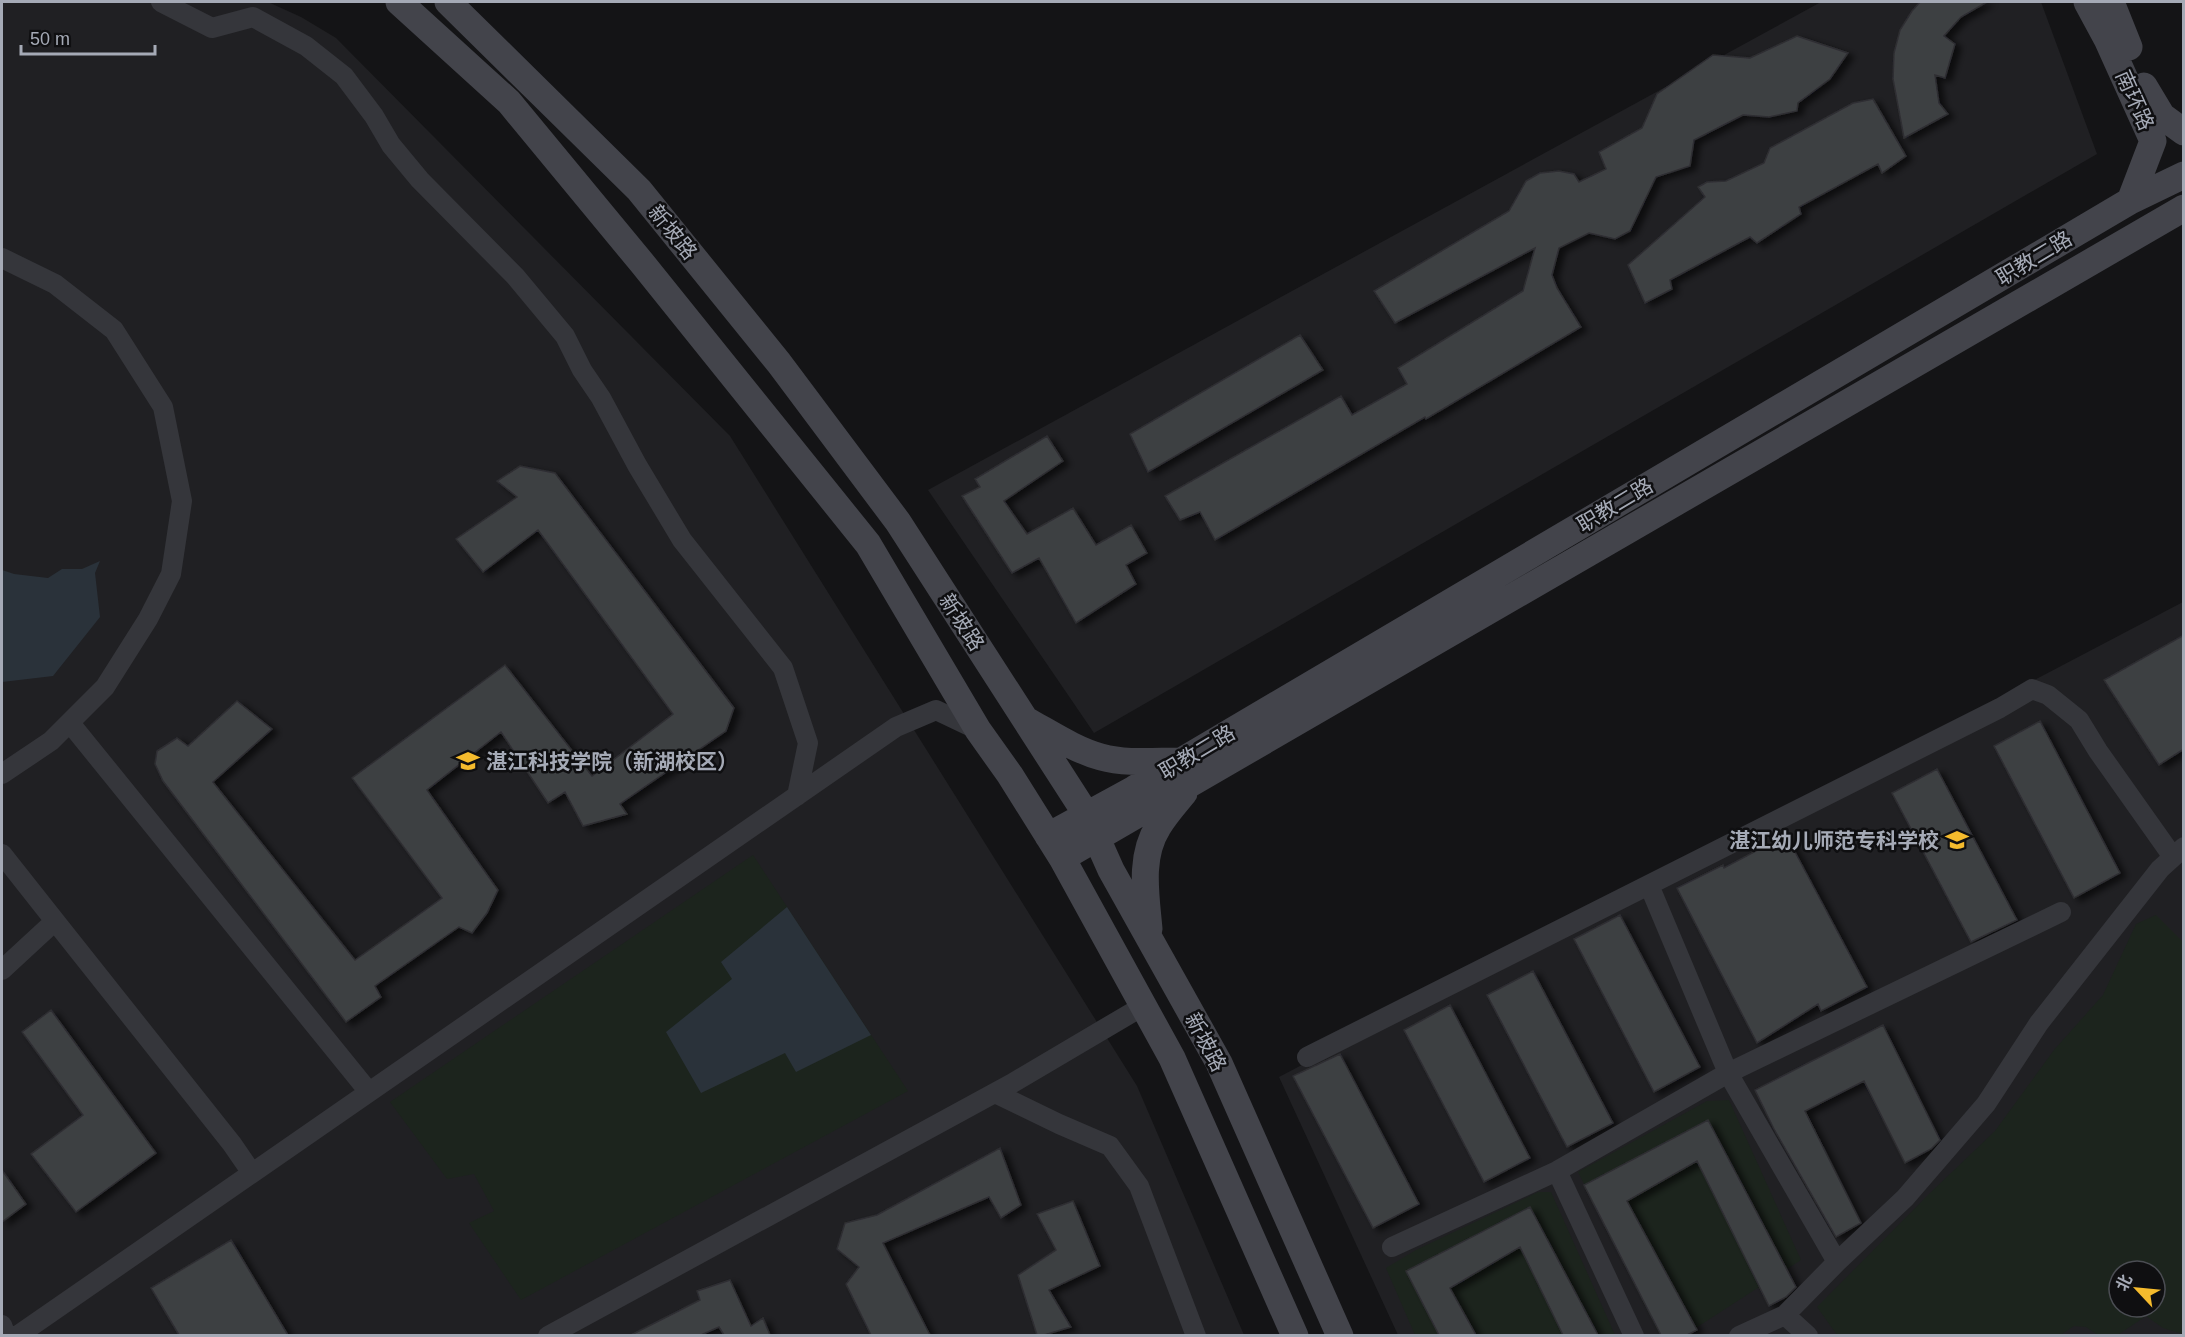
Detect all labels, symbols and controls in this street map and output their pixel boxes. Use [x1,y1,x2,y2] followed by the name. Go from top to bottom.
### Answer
[21,18,154,56] scale bar
[30,29,70,49] text: 50 m
[2112,67,2158,133] street label: 南环路
[644,200,702,264] street label: 新坡路
[1992,227,2076,289] street label: 职教二路
[1573,474,1657,536] street label: 职教二路
[935,589,989,655] street label: 新坡路
[1155,721,1239,783] street label: 职教二路
[455,748,481,774] school or university icon: 湛江科技学院（新湖校区）
[486,750,738,773] place label: 湛江科技学院（新湖校区）
[1944,827,1970,853] school or university icon: 湛江幼儿师范专科学校
[1729,829,1939,852] place label: 湛江幼儿师范专科学校
[1181,1009,1231,1075] street label: 新坡路
[2107,1259,2167,1319] north arrow
[2113,1272,2135,1294] text: 北

